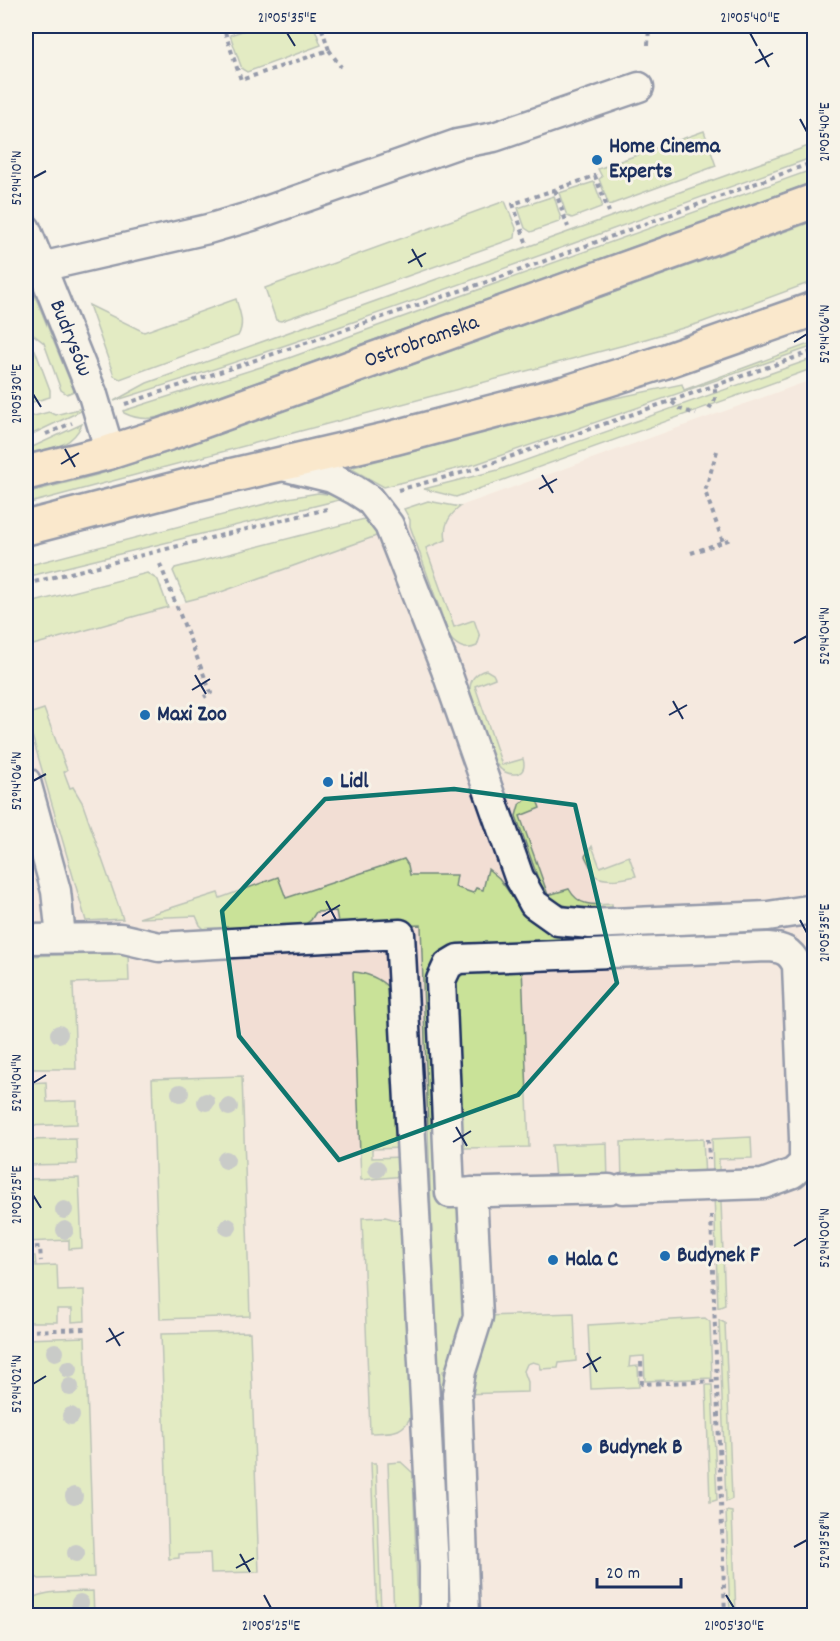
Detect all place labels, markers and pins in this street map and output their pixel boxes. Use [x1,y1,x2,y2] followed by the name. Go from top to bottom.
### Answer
[609,132,721,188] place label: Home Cinema Experts
[590,153,604,167] marker: Home Cinema Experts
[157,700,227,731] place label: Maxi Zoo
[138,708,152,722] marker: Maxi Zoo
[340,767,369,798] place label: Lidl
[321,775,335,789] marker: Lidl
[677,1241,761,1272] place label: Budynek F
[565,1245,618,1276] place label: Hala C
[658,1249,672,1263] marker: Budynek F
[546,1253,560,1267] marker: Hala C
[599,1433,682,1464] place label: Budynek B
[580,1441,594,1455] marker: Budynek B

